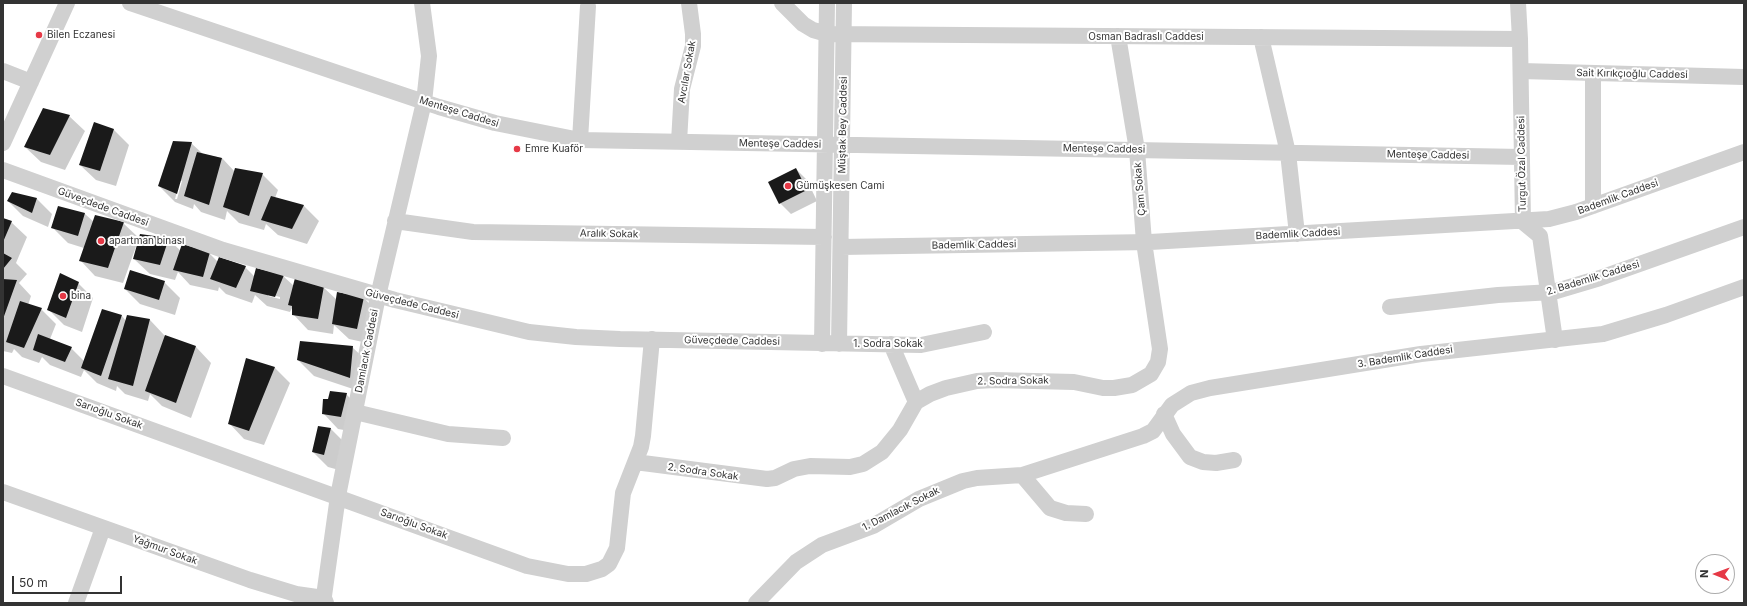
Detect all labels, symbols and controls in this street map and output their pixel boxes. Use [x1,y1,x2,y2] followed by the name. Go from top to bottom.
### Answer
[47,29,115,41] place label: Bilen Eczanesi
[34,30,44,40] marker: Bilen Eczanesi
[1088,31,1204,43] street label: Osman Badraslı Caddesi
[676,40,698,104] street label: Avcılar Sokak
[1576,67,1688,81] street label: Sait Kırıkçıoğlu Caddesi
[836,77,850,173] street label: Müştak Bey Caddesi
[418,94,500,130] street label: Menteşe Caddesi
[1515,116,1529,212] street label: Turgut Özal Caddesi
[739,137,821,151] street label: Menteşe Caddesi
[1063,142,1145,156] street label: Menteşe Caddesi
[525,143,583,155] place label: Emre Kuaför
[512,144,522,154] marker: Emre Kuaför
[1387,148,1469,162] street label: Menteşe Caddesi
[1132,162,1148,216] street label: Çam Sokak
[1576,177,1660,217] street label: Bademlik Caddesi
[796,180,884,192] place label: Gümüşkesen Cami
[783,181,793,191] marker: Gümüşkesen Cami
[56,185,150,229] street label: Güveçdede Caddesi
[1255,226,1341,242] street label: Bademlik Caddesi
[580,227,638,241] street label: Aralık Sokak
[109,235,185,247] place label: apartman binası
[96,236,106,246] marker: apartman binası
[932,238,1016,252] street label: Bademlik Caddesi
[1545,258,1641,298] street label: 2. Bademlik Caddesi
[364,287,460,321] street label: Güveçdede Caddesi
[71,290,91,302] place label: bina
[58,291,68,301] marker: bina
[353,308,381,394] street label: Damlacık Caddesi
[684,334,780,348] street label: Güveçdede Caddesi
[853,338,923,350] street label: 1. Sodra Sokak
[1356,344,1454,370] street label: 3. Bademlik Caddesi
[977,374,1049,388] street label: 2. Sodra Sokak
[74,396,144,432] street label: Sarıoğlu Sokak
[667,461,739,483] street label: 2. Sodra Sokak
[860,484,942,534] street label: 1. Damlacık Sokak
[379,506,449,542] street label: Sarıoğlu Sokak
[131,533,199,567] street label: Yağmur Sokak
[1695,554,1735,594] north arrow
[14,568,124,594] scale bar
[1697,569,1711,578] text: N
[19,575,48,590] text: 50 m

